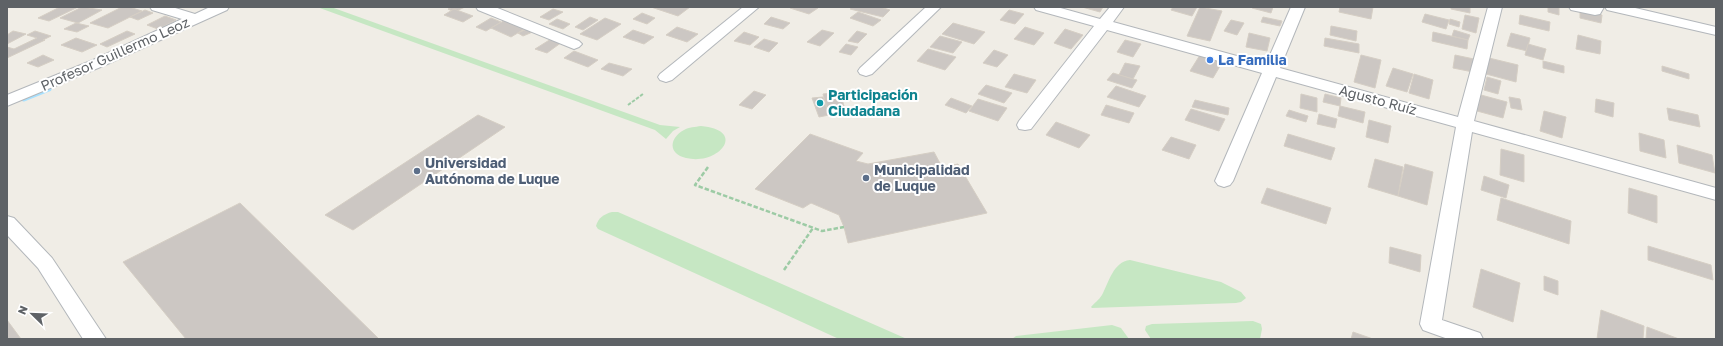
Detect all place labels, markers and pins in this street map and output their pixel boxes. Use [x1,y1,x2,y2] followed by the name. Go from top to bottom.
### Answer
[1218,51,1287,68] place label: La Familia
[1205,55,1215,65] marker: La Familia
[828,86,918,119] place label: Participación Ciudadana
[815,98,825,108] marker: Participación Ciudadana
[425,154,560,187] place label: Universidad Autónoma de Luque
[874,161,970,194] place label: Municipalidad de Luque
[412,166,422,176] marker: Universidad Autónoma de Luque
[861,173,871,183] marker: Municipalidad de Luque

